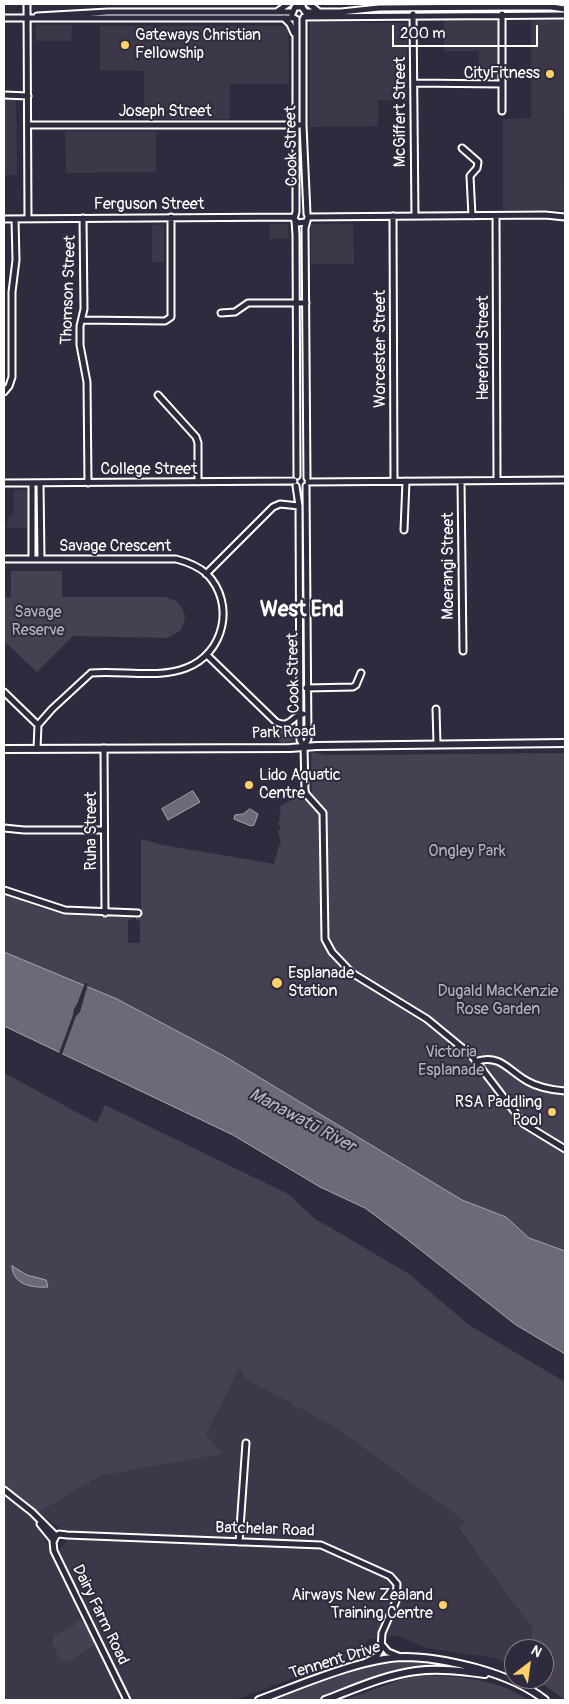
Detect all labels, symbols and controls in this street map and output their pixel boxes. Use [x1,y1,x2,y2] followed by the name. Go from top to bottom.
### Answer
[394,15,540,47] scale bar
[400,24,445,43] text: 200 m
[135,26,261,64] place label: Gateways Christian Fellowship
[119,39,131,51] marker: Gateways Christian Fellowship
[391,57,411,167] street label: McGiffert Street
[464,64,540,84] place label: CityFitness
[544,68,556,80] marker: CityFitness
[118,102,212,122] street label: Joseph Street
[282,106,302,186] street label: Cook Street
[94,195,204,215] street label: Ferguson Street
[57,235,81,345] street label: Thomson Street
[371,290,391,408] street label: Worcester Street
[474,296,494,400] street label: Hereford Street
[101,460,197,480] street label: College Street
[439,512,459,620] street label: Moerangi Street
[59,537,171,557] street label: Savage Crescent
[260,598,344,624] district label: West End
[12,603,64,641] park label: Savage Reserve
[284,633,304,713] street label: Cook Street
[251,722,317,744] street label: Park Road
[259,766,341,804] place label: Lido Aquatic Centre
[243,779,255,791] marker: Lido Aquatic Centre
[82,791,102,871] street label: Ruha Street
[428,842,506,862] park label: Ongley Park
[288,964,354,1002] place label: Esplanade Station
[270,976,284,990] marker: Esplanade Station
[438,982,558,1020] park label: Dugald MacKenzie Rose Garden
[418,1043,484,1081] park label: Victoria Esplanade
[245,1084,359,1158] water label: Manawatū River
[455,1093,542,1131] place label: RSA Paddling Pool
[546,1106,558,1118] marker: RSA Paddling Pool
[215,1519,315,1541] street label: Batchelar Road
[67,1562,133,1668] street label: Dairy Farm Road
[291,1586,433,1624] place label: Airways New Zealand Training Centre
[437,1599,449,1611] marker: Airways New Zealand Training Centre
[287,1638,383,1684] street label: Tennent Drive
[504,1639,554,1689] north arrow
[528,1642,545,1661] text: N

